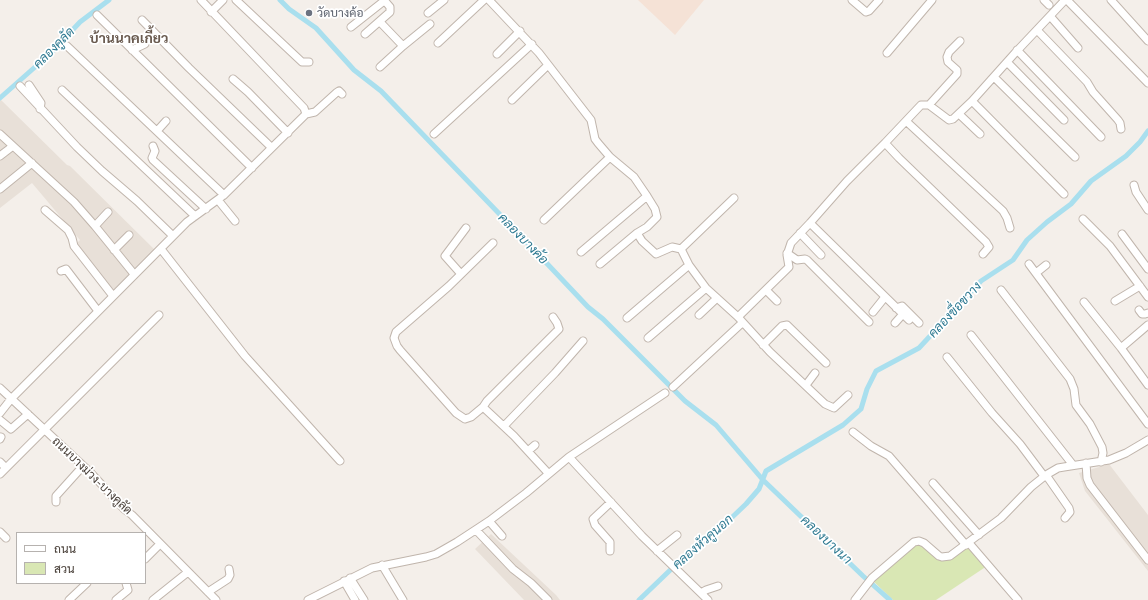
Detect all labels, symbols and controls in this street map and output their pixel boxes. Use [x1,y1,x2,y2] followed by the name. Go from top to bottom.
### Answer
[317,6,364,20] place label: วัดบางค้อ
[304,8,314,18] marker: วัดบางค้อ
[30,24,78,72] water label: คลองคูลัด
[90,31,168,47] district label: บ้านนาคเกี้ยว
[495,210,551,268] water label: คลองบางค้อ
[925,279,985,341] water label: คลองขื่อขวาง
[49,434,135,518] street label: ถนนบางม่วง-บางคูลัด
[670,511,736,573] water label: คลองหัวคูนอก
[797,512,855,568] water label: คลองบางนา
[16,532,146,584] legend
[54,541,76,556] text: ถนน
[54,561,75,576] text: สวน

